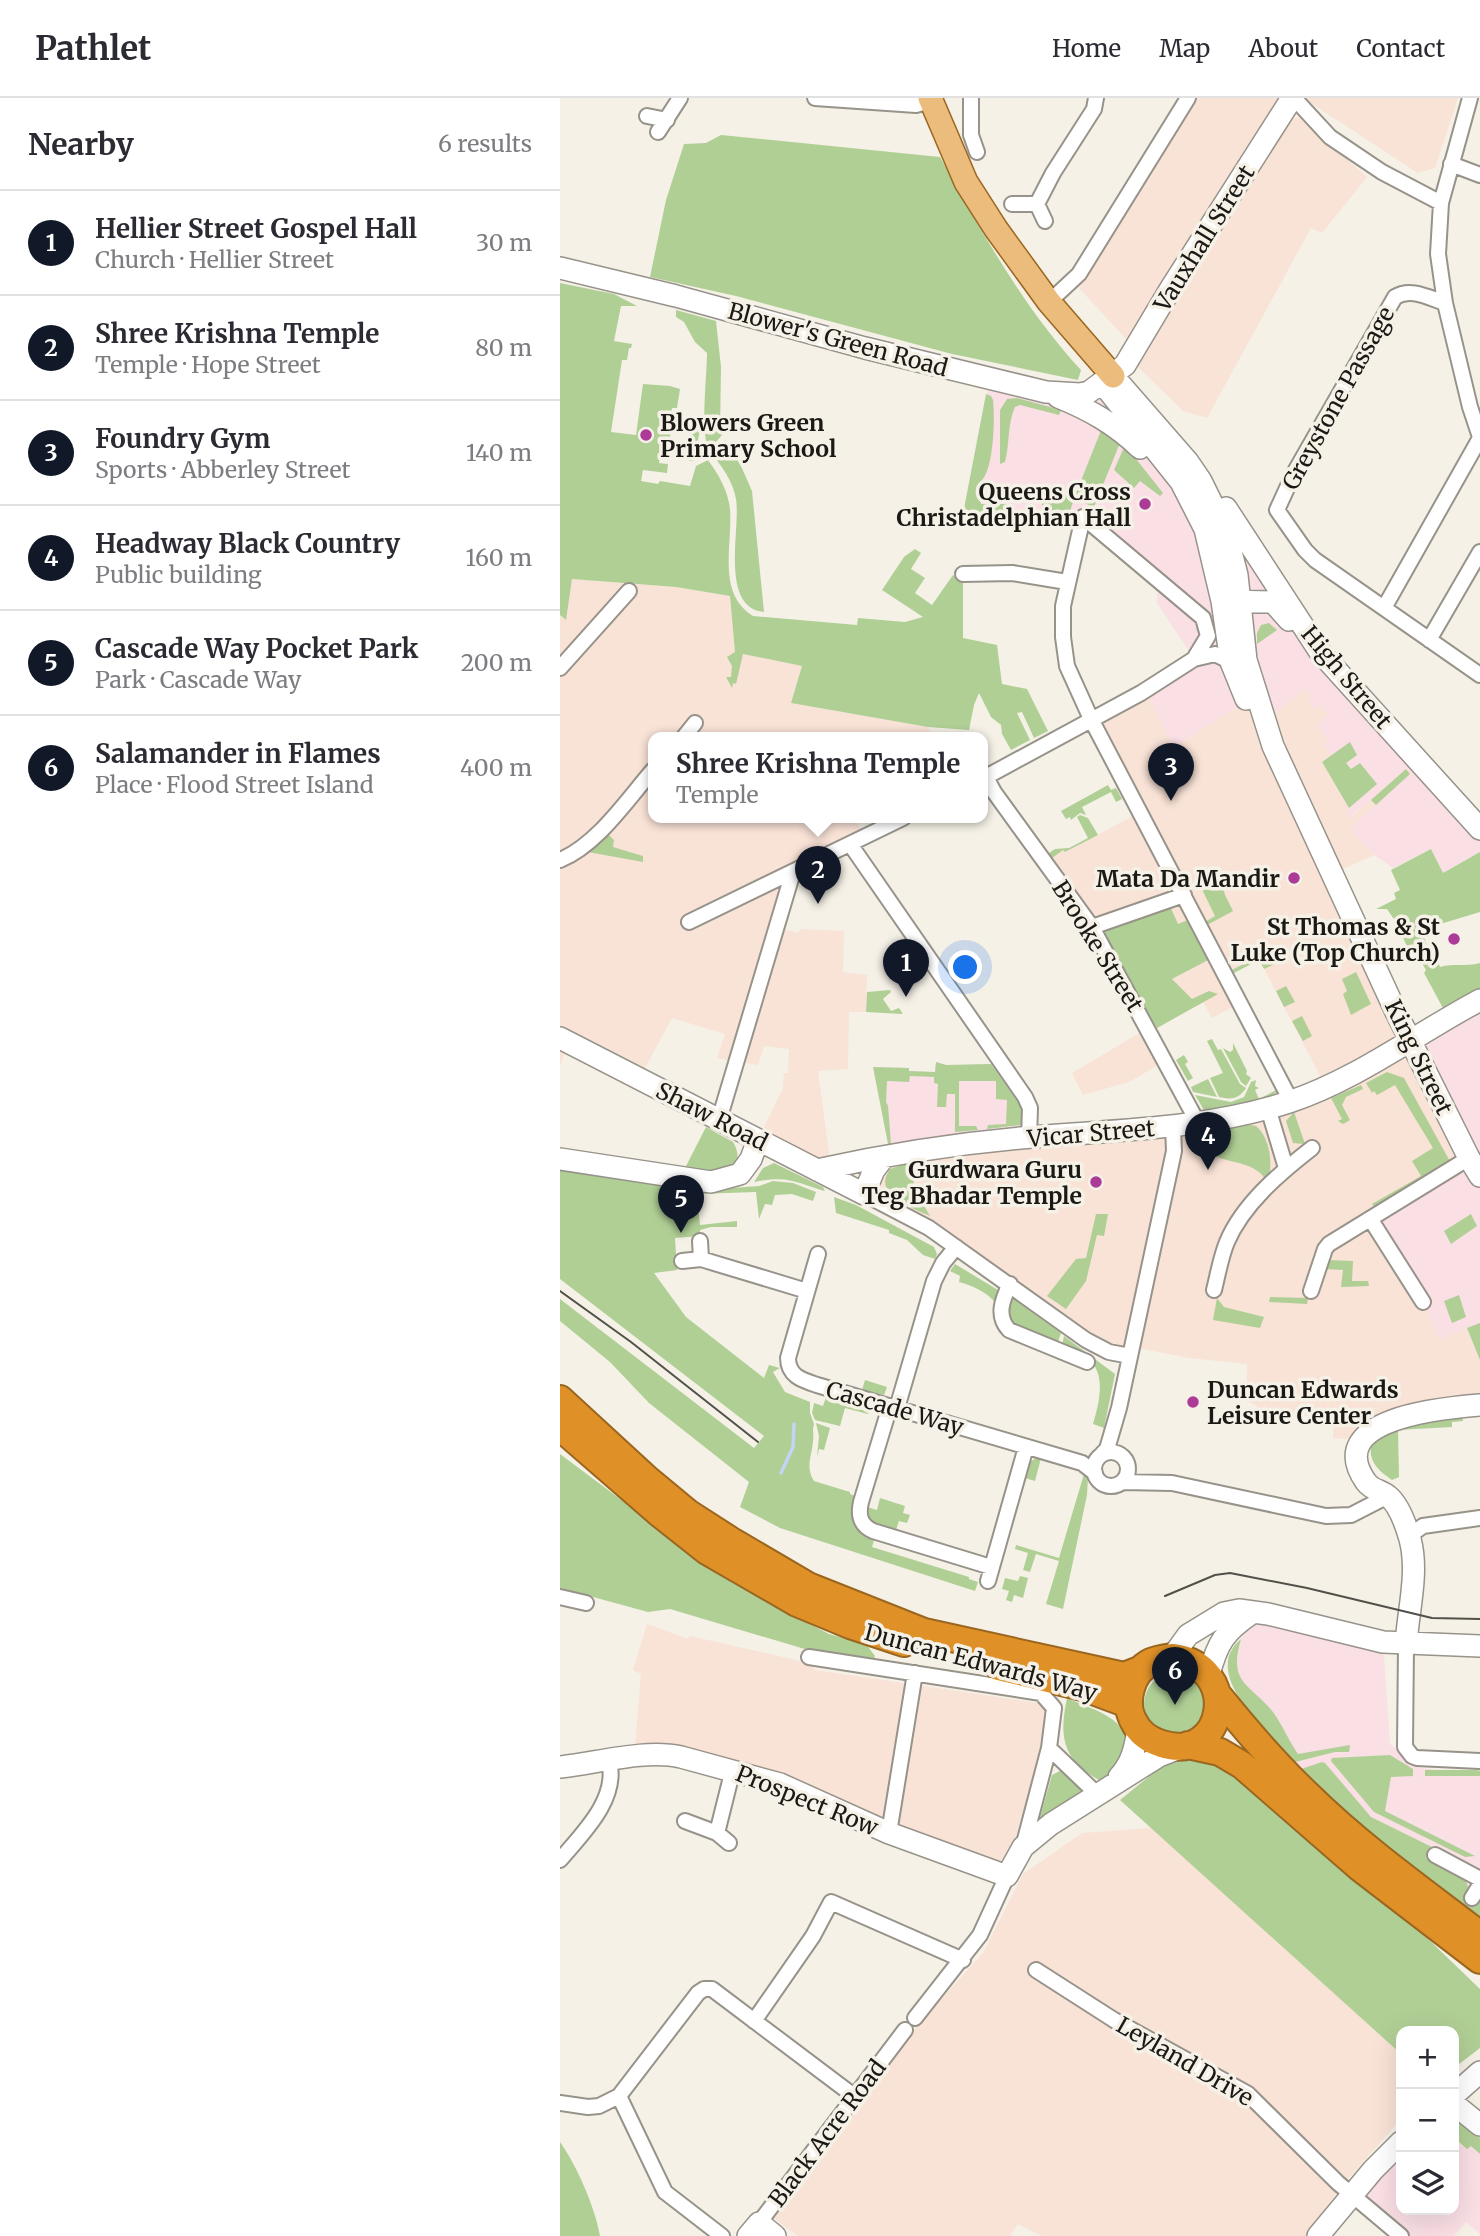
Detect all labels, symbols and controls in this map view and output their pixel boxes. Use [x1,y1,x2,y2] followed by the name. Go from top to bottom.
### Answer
[35,28,151,69] text: Pathlet
[1052,33,1121,64] text: Home
[1159,33,1210,64] text: Map
[1248,33,1318,64] text: About
[1356,33,1445,64] text: Contact
[28,125,134,163] text: Nearby
[438,129,532,158] text: 6 results
[1147,159,1261,317] street label: Vauxhall Street
[95,212,417,245] text: Hellier Street Gospel Hall
[46,228,56,257] text: 1
[476,228,532,257] text: 30 m
[95,245,334,274] text: Church · Hellier Street
[725,296,951,382] street label: Blower's Green Road
[1276,301,1400,495] street label: Greystone Passage
[95,317,379,350] text: Shree Krishna Temple
[44,333,58,362] text: 2
[475,333,532,362] text: 80 m
[95,350,321,379] text: Temple · Hope Street
[660,408,837,463] place label: Blowers Green Primary School
[95,422,270,455] text: Foundry Gym
[638,427,654,443] marker: Blowers Green Primary School
[44,438,58,467] text: 3
[466,438,532,467] text: 140 m
[95,455,350,484] text: Sports · Abberley Street
[896,477,1132,532] place label: Queens Cross Christadelphian Hall
[1137,496,1153,512] marker: Queens Cross Christadelphian Hall
[95,527,400,560] text: Headway Black Country
[44,543,58,572] text: 4
[466,543,532,572] text: 160 m
[95,560,262,589] text: Public building
[1296,620,1398,734] street label: High Street
[95,632,418,665] text: Cascade Way Pocket Park
[44,648,58,677] text: 5
[461,648,532,677] text: 200 m
[95,665,301,694] text: Park · Cascade Way
[648,732,988,823] popup
[95,737,381,770] text: Salamander in Flames
[1148,743,1194,801] pin: 3
[676,747,960,780] text: Shree Krishna Temple
[44,753,58,782] text: 6
[460,753,532,782] text: 400 m
[95,770,374,799] text: Place · Flood Street Island
[676,780,759,809] text: Temple
[795,846,841,904] pin: 2
[1096,864,1280,893] place label: Mata Da Mandir
[1286,870,1302,886] marker: Mata Da Mandir
[1046,875,1150,1017] street label: Brooke Street
[1231,912,1440,967] place label: St Thomas & St Luke (Top Church)
[1446,931,1462,947] marker: St Thomas & St Luke (Top Church)
[883,939,929,997] pin: 1
[948,950,982,984] your location
[1379,995,1459,1119] street label: King Street
[651,1075,773,1157] street label: Shaw Road
[1185,1112,1231,1170] pin: 4
[1025,1113,1156,1153] street label: Vicar Street
[862,1155,1082,1210] place label: Gurdwara Guru Teg Bhadar Temple
[1088,1174,1104,1190] marker: Gurdwara Guru Teg Bhadar Temple
[658,1175,704,1233] pin: 5
[823,1375,968,1442] street label: Cascade Way
[1207,1375,1399,1430] place label: Duncan Edwards Leisure Center
[1185,1394,1201,1410] marker: Duncan Edwards Leisure Center
[861,1617,1101,1707] street label: Duncan Edwards Way
[1152,1647,1198,1705] pin: 6
[732,1758,883,1842] street label: Prospect Row
[1111,2010,1259,2112] street label: Leyland Drive
[1396,2026,1459,2215] map controls
[1396,2026,1459,2089] button: +
[762,2054,892,2212] street label: Black Acre Road
[1396,2089,1459,2152] button: −
[1396,2152,1459,2215] button: layers

